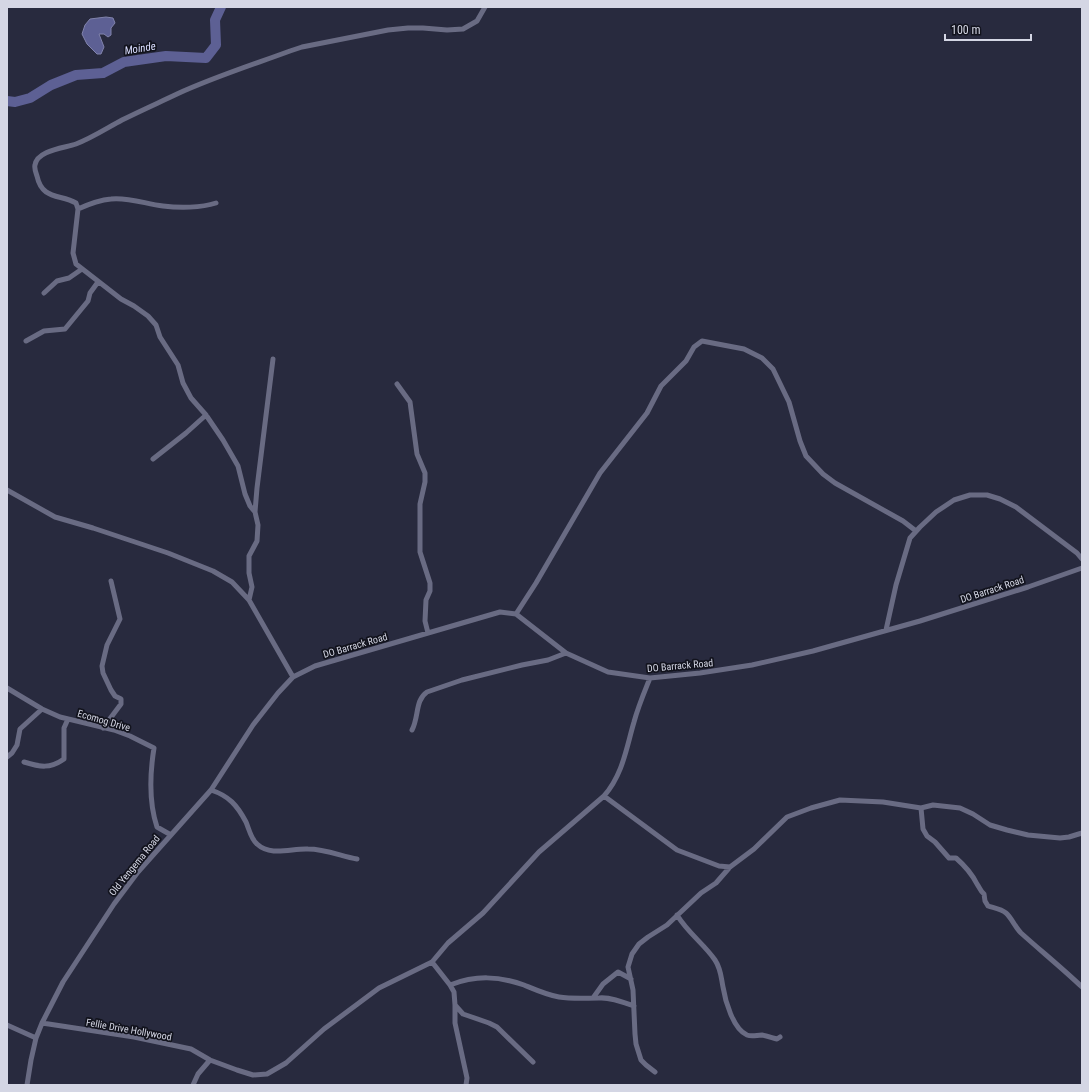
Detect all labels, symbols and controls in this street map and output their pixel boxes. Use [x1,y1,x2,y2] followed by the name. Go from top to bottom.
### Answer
[945,16,1031,42] scale bar
[951,23,981,37] text: 100 m
[124,40,157,57] water label: Moinde
[959,574,1025,605] street label: DO Barrack Road
[322,631,389,660] street label: DO Barrack Road
[646,657,714,674] street label: DO Barrack Road
[76,708,132,733] street label: Ecomog Drive
[107,833,162,898] street label: Old Yengema Road
[85,1017,173,1042] street label: Fellie Drive Hollywood

